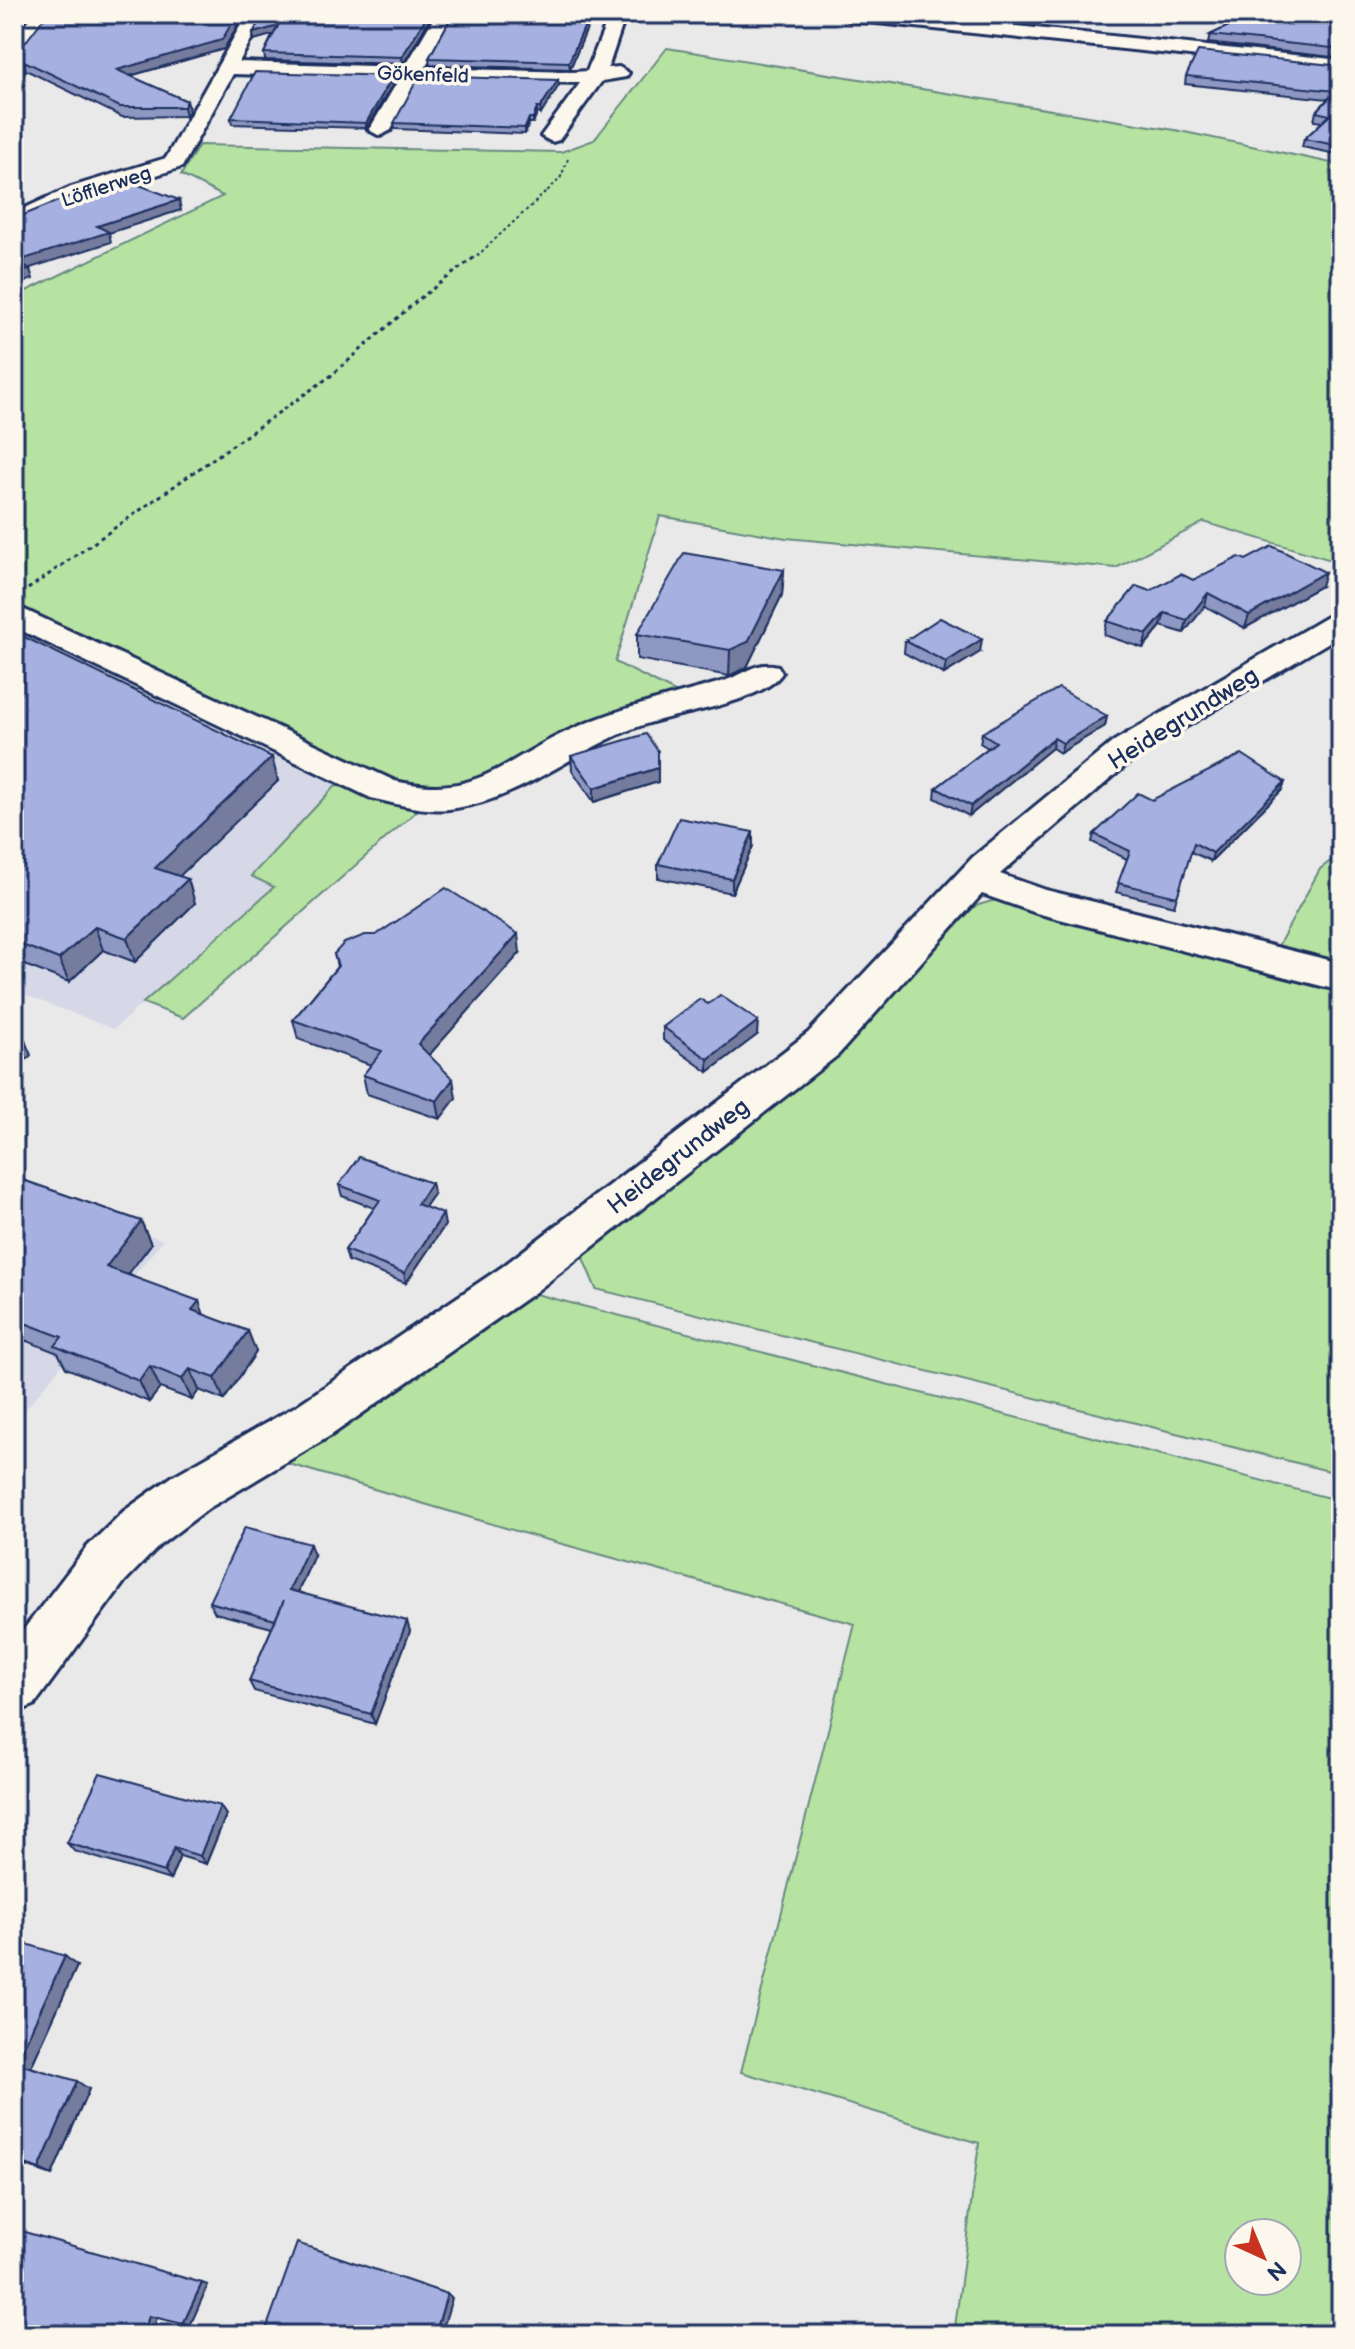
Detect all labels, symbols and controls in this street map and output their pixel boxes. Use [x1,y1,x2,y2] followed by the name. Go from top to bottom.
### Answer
[377,61,469,89] street label: Gökenfeld
[58,161,154,213] street label: Löfflerweg
[1103,661,1264,776] street label: Heidegrundweg
[602,1092,755,1221] street label: Heidegrundweg
[1223,2217,1303,2297] north arrow
[1261,2255,1291,2286] text: N

